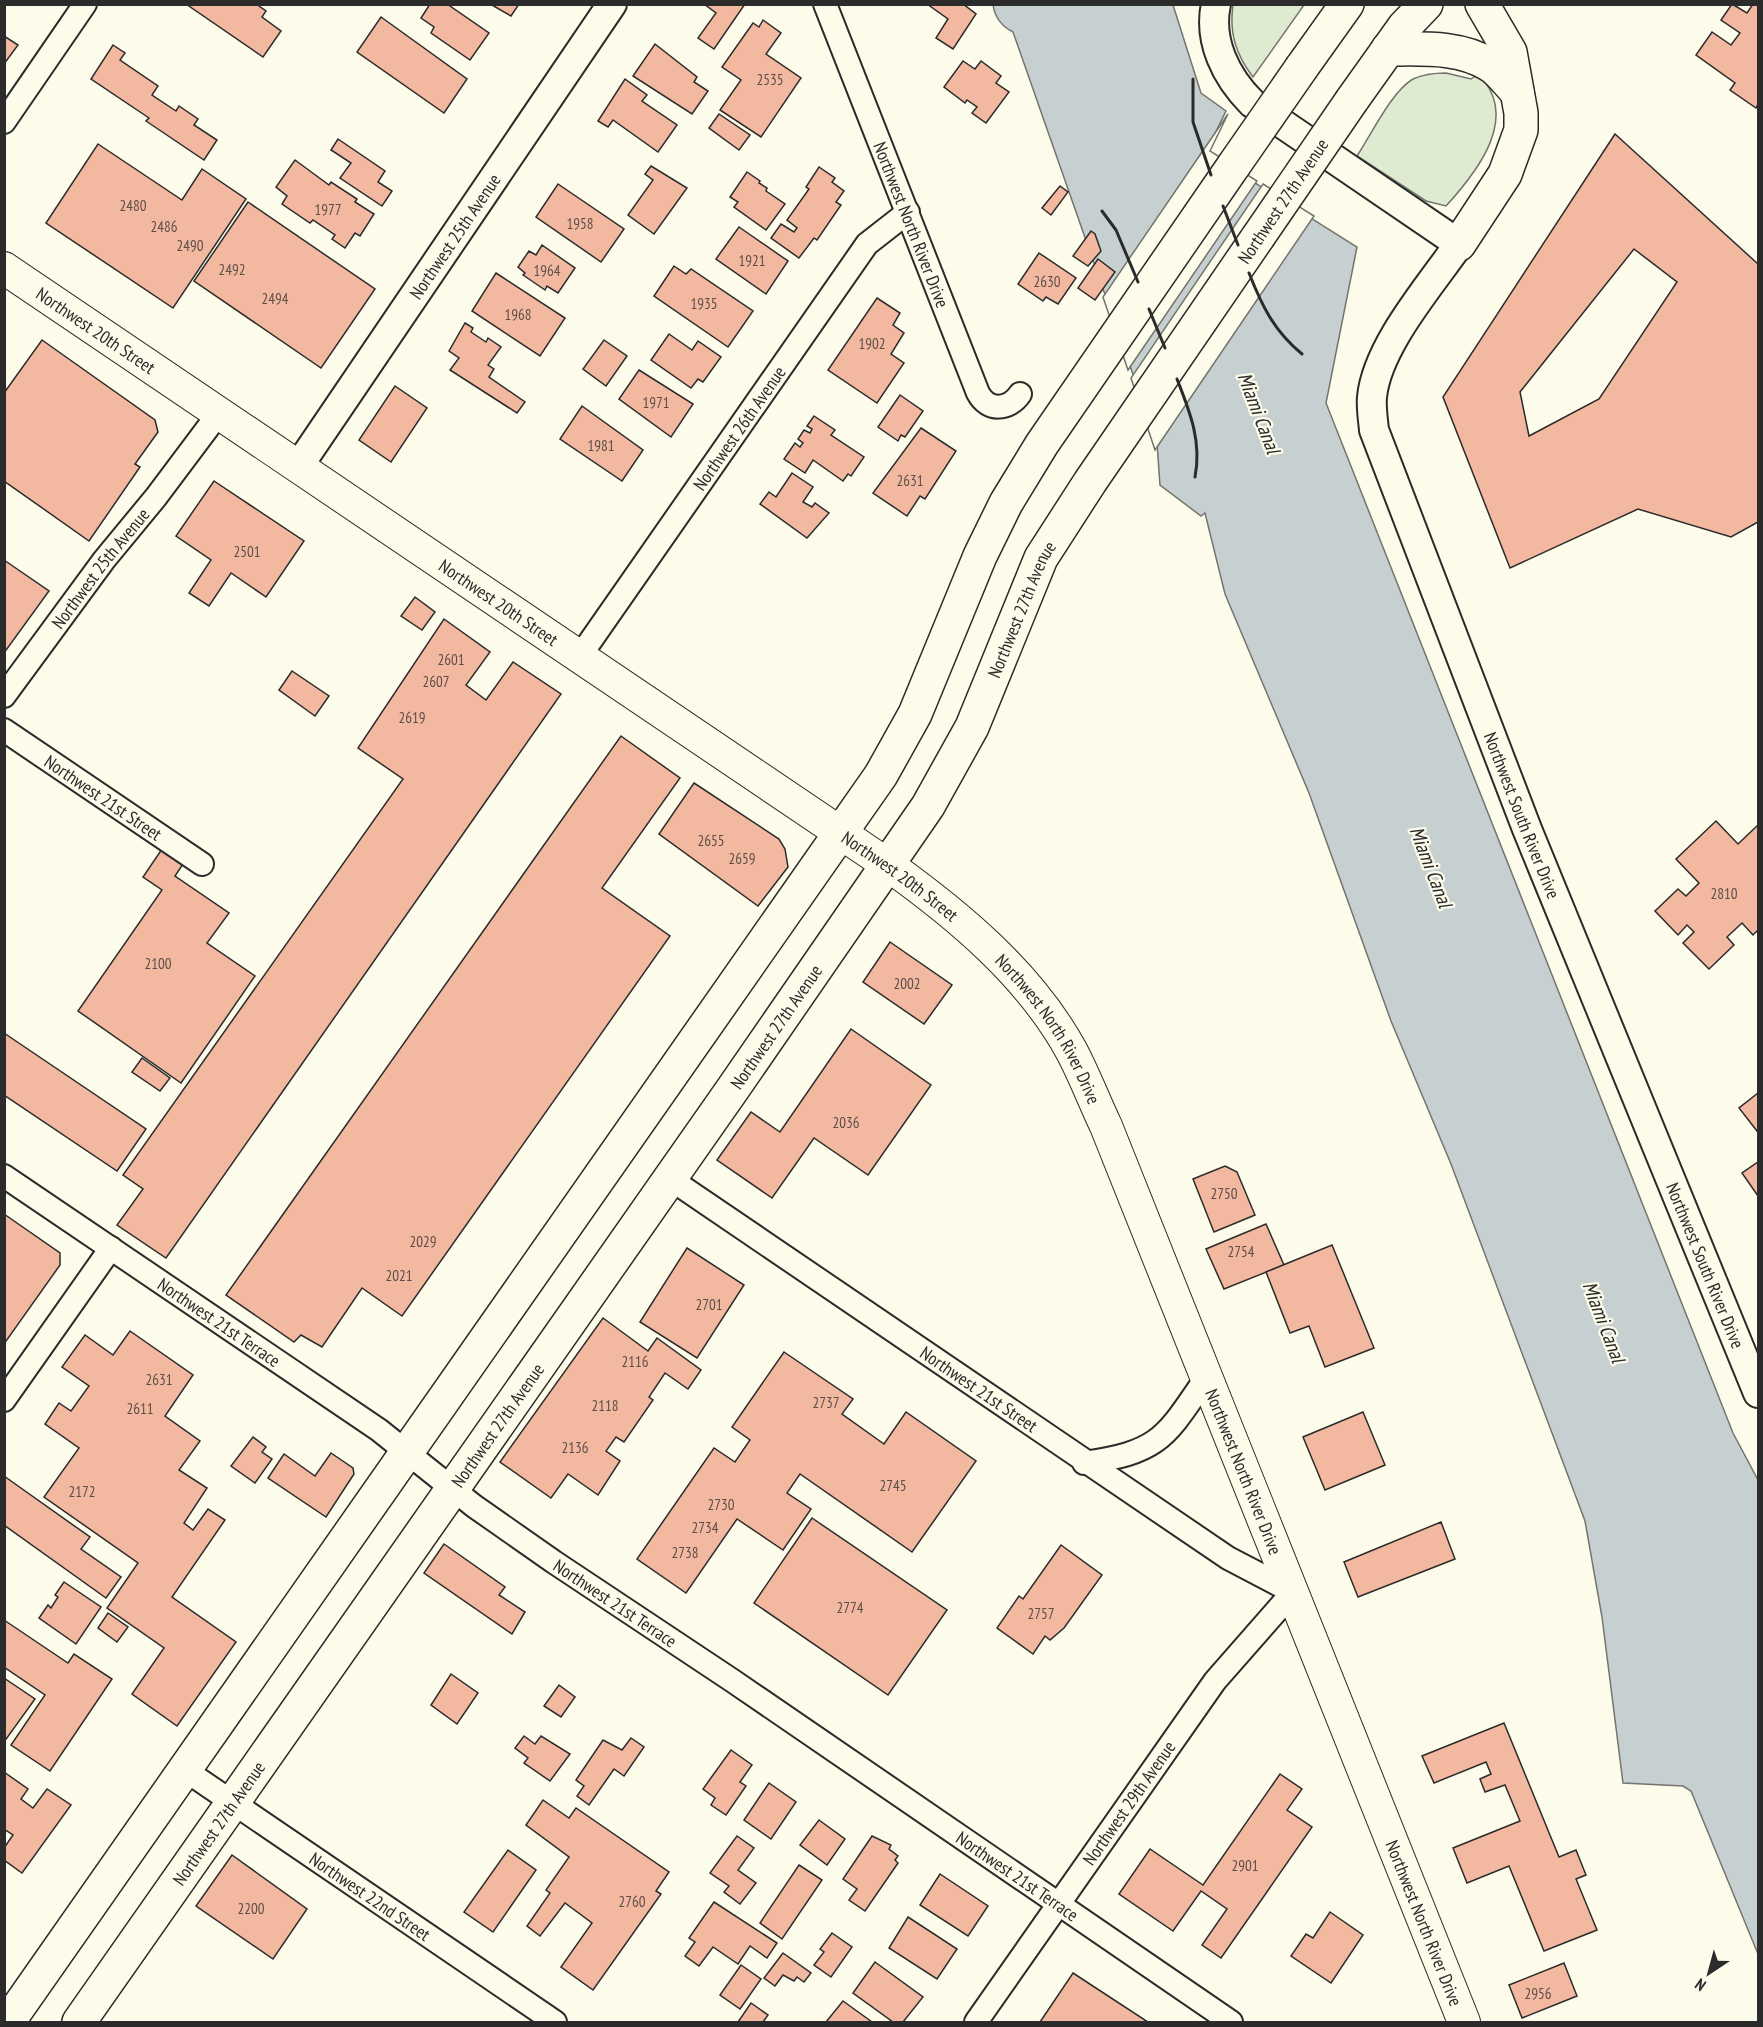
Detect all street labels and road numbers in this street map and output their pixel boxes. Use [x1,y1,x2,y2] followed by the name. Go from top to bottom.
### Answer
[1233,134,1333,268] street label: Northwest 27th Avenue
[869,138,955,311] street label: Northwest North River Drive
[404,169,505,303] street label: Northwest 25th Avenue
[32,282,160,378] street label: Northwest 20th Street
[688,361,790,495] street label: Northwest 26th Avenue
[46,503,154,633] street label: Northwest 25th Avenue
[982,537,1060,681] street label: Northwest 27th Avenue
[435,554,563,650] street label: Northwest 20th Street
[1479,729,1566,902] street label: Northwest South River Drive
[40,749,167,845] street label: Northwest 21st Street
[838,826,963,926] street label: Northwest 20th Street
[991,949,1106,1107] street label: Northwest North River Drive
[725,960,827,1093] street label: Northwest 27th Avenue
[1662,1179,1750,1352] street label: Northwest South River Drive
[153,1272,285,1372] street label: Northwest 21st Terrace
[916,1341,1042,1437] street label: Northwest 21st Street
[446,1358,549,1491] street label: Northwest 27th Avenue
[1201,1385,1288,1558] street label: Northwest North River Drive
[549,1554,681,1652] street label: Northwest 21st Terrace
[1078,1736,1180,1870] street label: Northwest 29th Avenue
[167,1756,270,1890] street label: Northwest 27th Avenue
[952,1826,1083,1926] street label: Northwest 21st Terrace
[1381,1837,1468,2009] street label: Northwest North River Drive
[305,1847,435,1945] street label: Northwest 22nd Street

